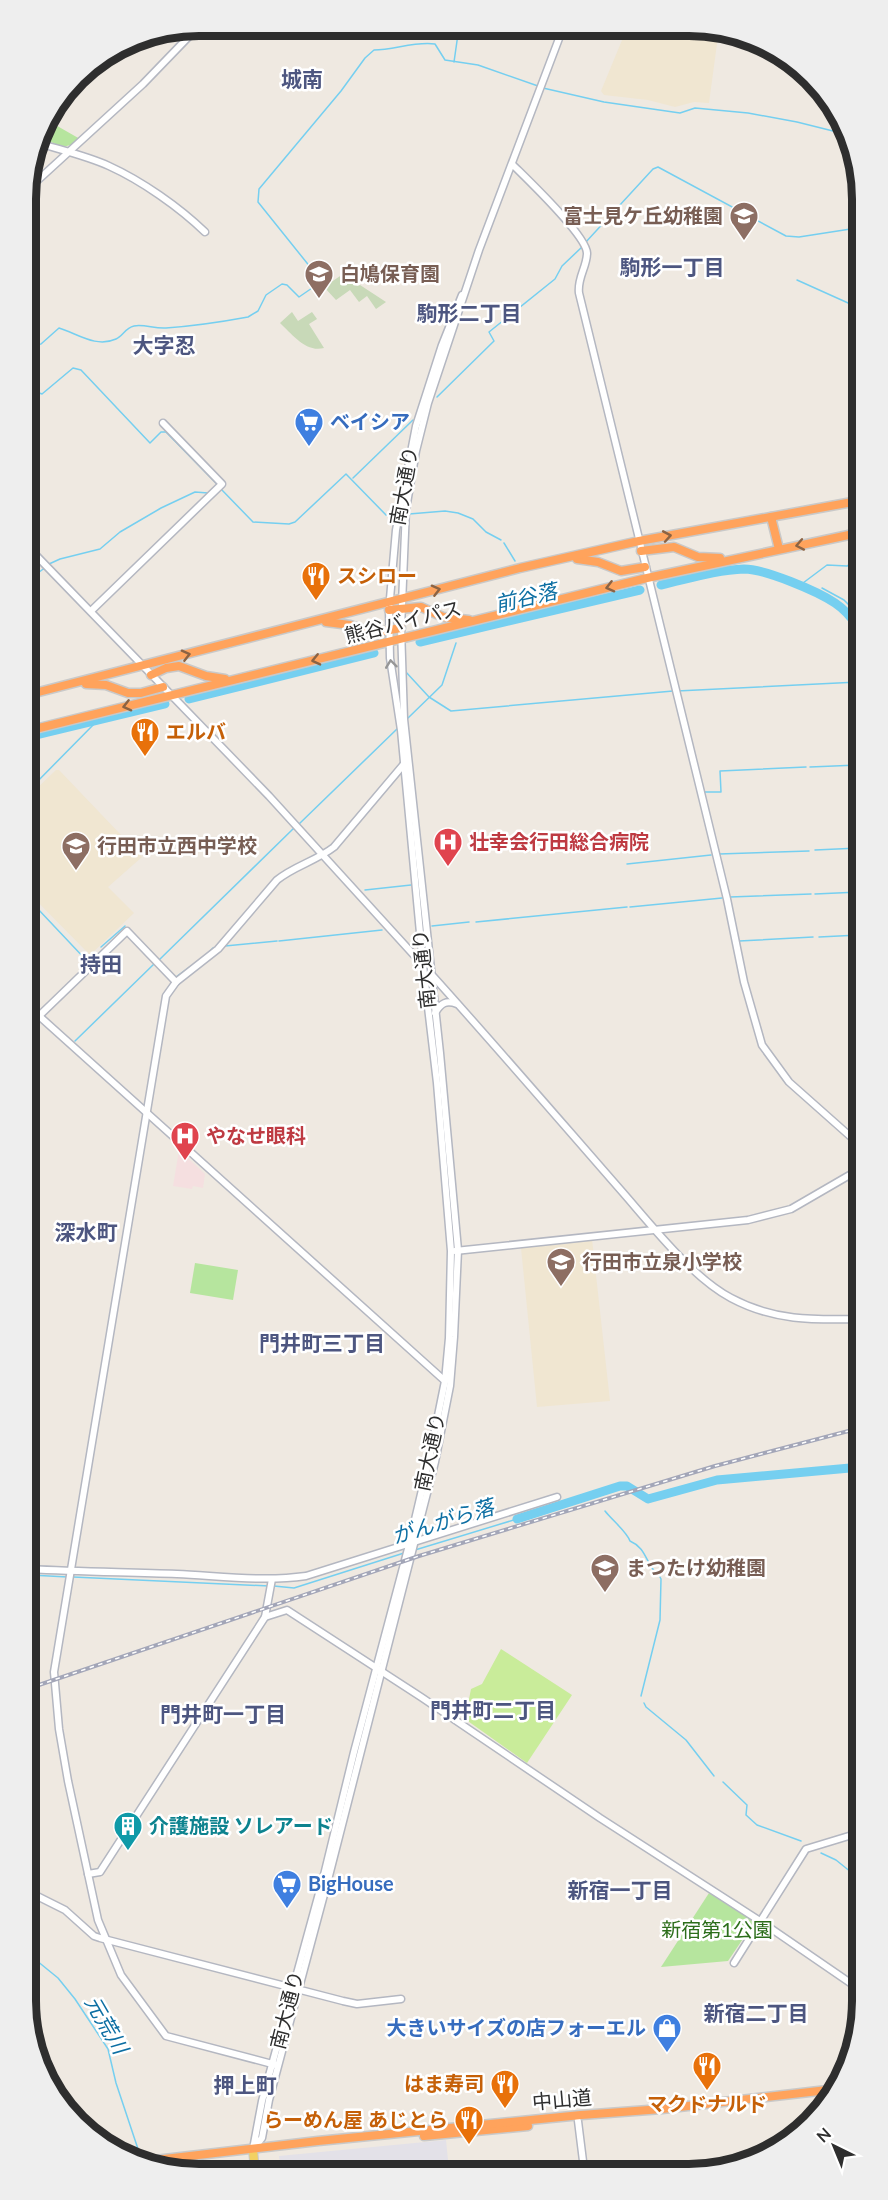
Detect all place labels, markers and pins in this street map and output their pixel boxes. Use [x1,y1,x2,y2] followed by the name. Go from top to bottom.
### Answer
[728,200,760,242] school or university icon: 富士見ケ丘幼稚園
[563,203,723,227] place label: 富士見ケ丘幼稚園
[303,258,335,300] school or university icon: 白鳩保育園
[340,261,440,285] place label: 白鳩保育園
[293,406,325,448] supermarket icon: ベイシア
[330,409,410,433] place label: ベイシア
[300,560,332,602] restaurant icon: スシロー
[337,563,417,587] place label: スシロー
[129,716,161,758] restaurant icon: エルバ
[166,719,226,743] place label: エルバ
[432,826,464,868] hospital icon: 壮幸会行田総合病院
[469,829,649,853] place label: 壮幸会行田総合病院
[60,830,92,872] school or university icon: 行田市立西中学校
[97,833,257,857] place label: 行田市立西中学校
[169,1120,201,1162] hospital icon: やなせ眼科
[206,1123,306,1147] place label: やなせ眼科
[545,1246,577,1288] school or university icon: 行田市立泉小学校
[582,1249,742,1273] place label: 行田市立泉小学校
[589,1552,621,1594] school or university icon: まつたけ幼稚園
[626,1555,766,1579] place label: まつたけ幼稚園
[112,1810,144,1852] building icon: 介護施設 ソレアード
[149,1813,333,1837] place label: 介護施設 ソレアード
[271,1868,303,1910] supermarket icon: BigHouse
[308,1871,394,1895] place label: BigHouse
[651,2012,683,2054] shop icon: 大きいサイズの店フォーエル
[387,2015,646,2039] place label: 大きいサイズの店フォーエル
[691,2050,723,2092] restaurant icon: マクドナルド
[489,2068,521,2110] restaurant icon: はま寿司
[404,2071,484,2095] place label: はま寿司
[647,2091,767,2115] place label: マクドナルド
[453,2104,485,2146] restaurant icon: らーめん屋 あじとら
[263,2107,448,2131] place label: らーめん屋 あじとら

